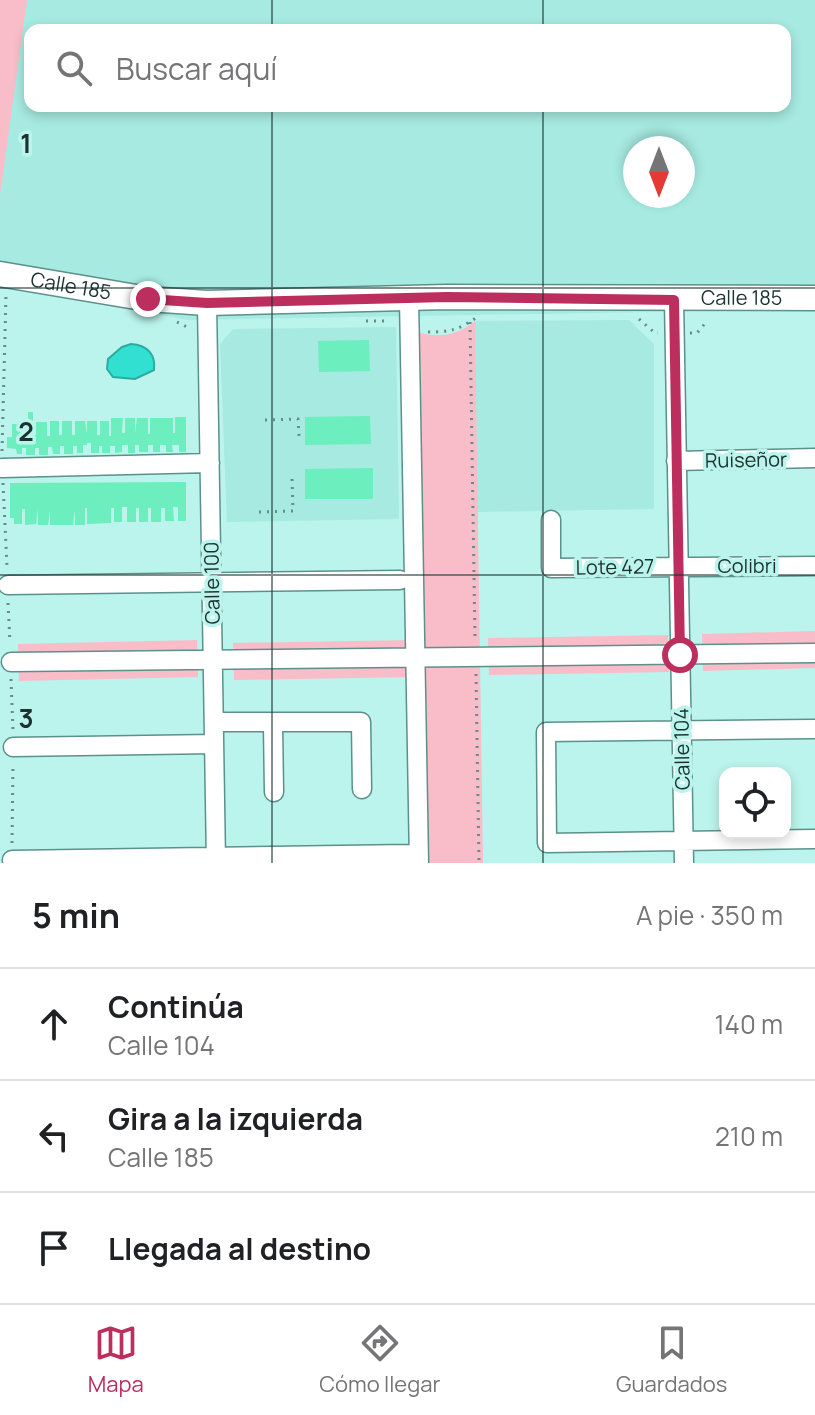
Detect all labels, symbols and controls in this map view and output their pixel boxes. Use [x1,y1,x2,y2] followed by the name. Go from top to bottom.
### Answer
[24,24,791,112] search box
[52,46,96,90] icon: search
[116,48,277,89] text: Buscar aquí
[20,125,32,161] text: 1
[623,136,695,208] north arrow
[29,265,113,306] street label: Calle 185
[130,281,166,317] route end
[701,284,782,311] street label: Calle 185
[18,413,34,449] text: 2
[705,445,787,474] street label: Ruiseñor
[197,541,226,625] street label: Calle 100
[575,552,655,581] street label: Lote 427
[717,552,777,579] street label: Colibri
[662,637,698,673] route start
[18,700,34,736] text: 3
[667,708,696,790] street label: Calle 104
[719,767,791,839] map controls
[719,767,791,839] button: locate
[32,892,120,938] text: 5 min
[636,897,783,933] text: A pie · 350 m
[108,986,244,1027] text: Continúa
[32,1002,76,1046] icon: ahead
[714,1006,783,1042] text: 140 m
[108,1027,215,1063] text: Calle 104
[108,1098,363,1139] text: Gira a la izquierda
[32,1114,76,1158] icon: left
[715,1118,783,1154] text: 210 m
[108,1139,214,1175] text: Calle 185
[32,1226,76,1270] icon: arrive
[108,1228,371,1269] text: Llegada al destino
[88,1321,144,1399] tab: Mapa
[319,1321,440,1399] tab: Cómo llegar
[616,1321,727,1399] tab: Guardados

